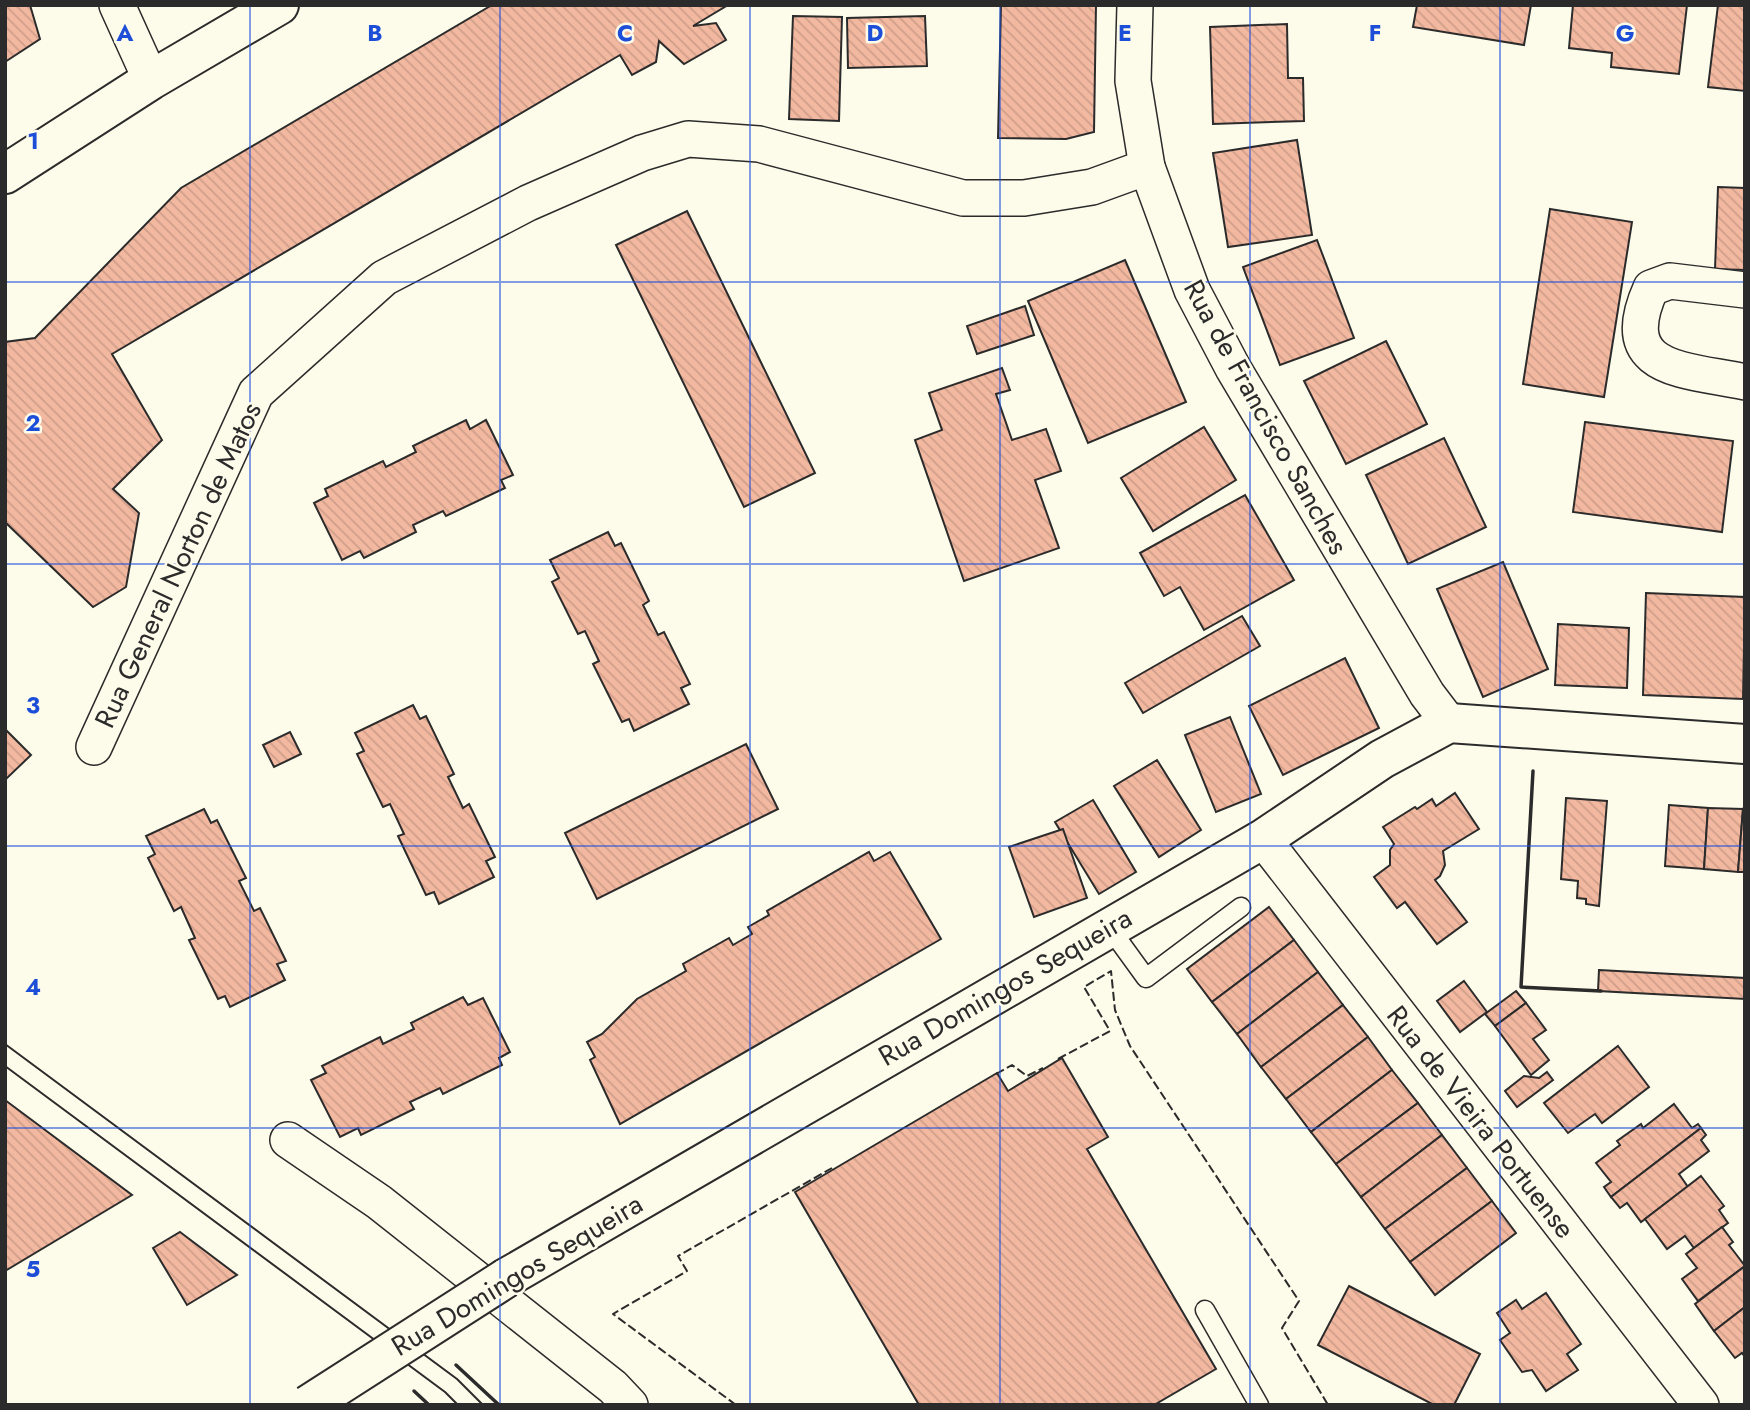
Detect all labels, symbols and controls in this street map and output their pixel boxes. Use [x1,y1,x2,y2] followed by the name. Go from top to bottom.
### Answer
[116,16,134,50] text: A
[367,16,383,50] text: B
[617,16,633,50] text: C
[867,16,884,50] text: D
[1118,16,1132,50] text: E
[1369,16,1381,50] text: F
[1616,16,1634,50] text: G
[27,124,39,158] text: 1
[1173,272,1359,562] street label: Rua de Francisco Sanches
[84,395,272,735] street label: Rua General Norton de Matos
[25,406,41,440] text: 2
[26,688,40,722] text: 3
[871,898,1139,1076] street label: Rua Domingos Sequeira
[25,970,41,1004] text: 4
[1377,997,1585,1247] street label: Rua de Vieira Portuense
[384,1184,650,1366] street label: Rua Domingos Sequeira
[26,1252,40,1286] text: 5

